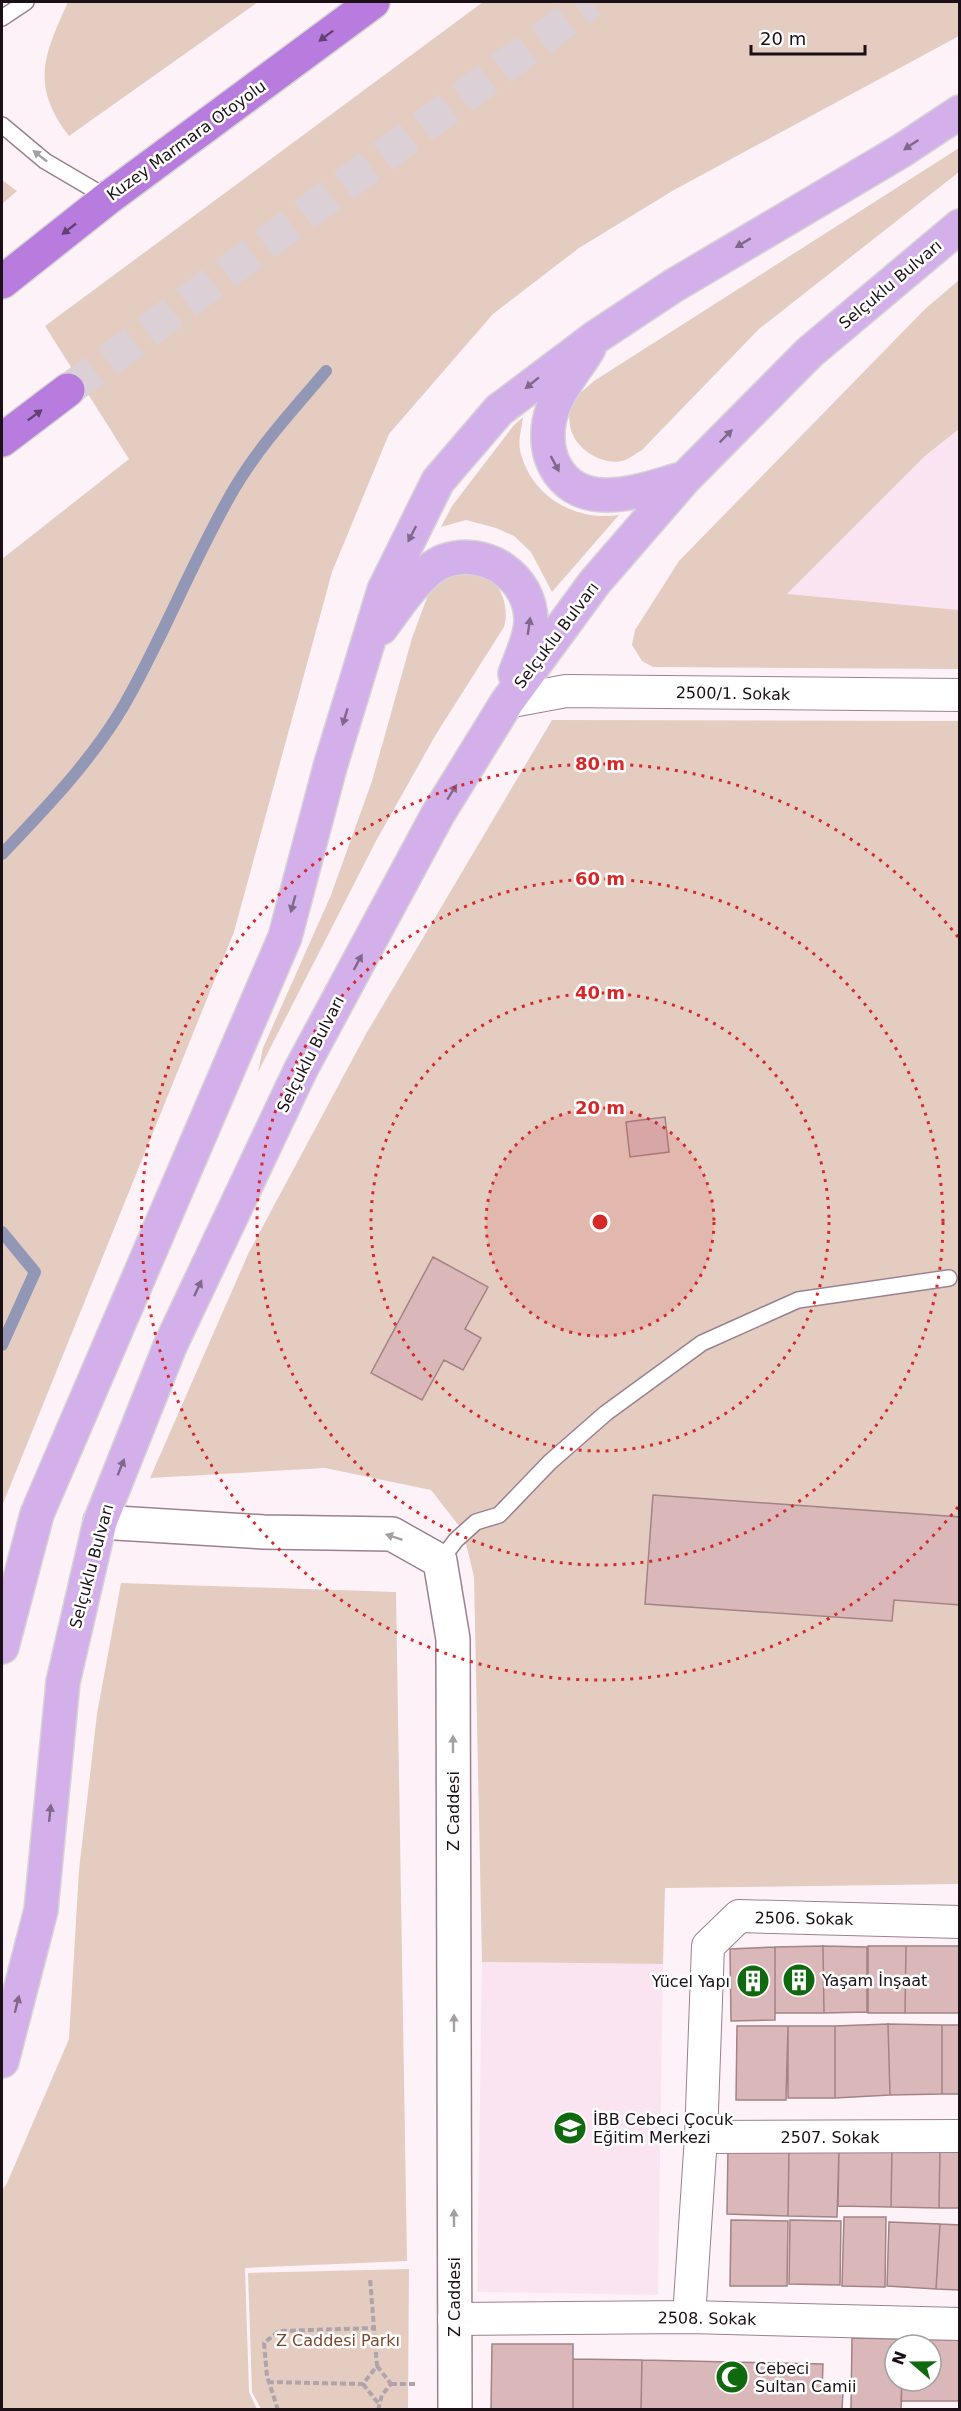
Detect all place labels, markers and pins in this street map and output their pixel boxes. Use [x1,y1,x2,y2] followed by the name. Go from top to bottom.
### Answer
[590,1212,610,1232] centre of rings
[781,1962,817,1998] building icon: Yaşam İnşaat
[735,1963,771,1999] building icon: Yücel Yapı
[821,1971,927,1990] place label: Yaşam İnşaat
[651,1972,730,1991] place label: Yücel Yapı
[552,2110,588,2146] school or university icon: İBB Cebeci Çocuk Eğitim Merkezi
[593,2110,734,2147] place label: İBB Cebeci Çocuk Eğitim Merkezi
[714,2359,750,2395] mosque icon: Cebeci Sultan Camii
[755,2359,857,2396] place label: Cebeci Sultan Camii

